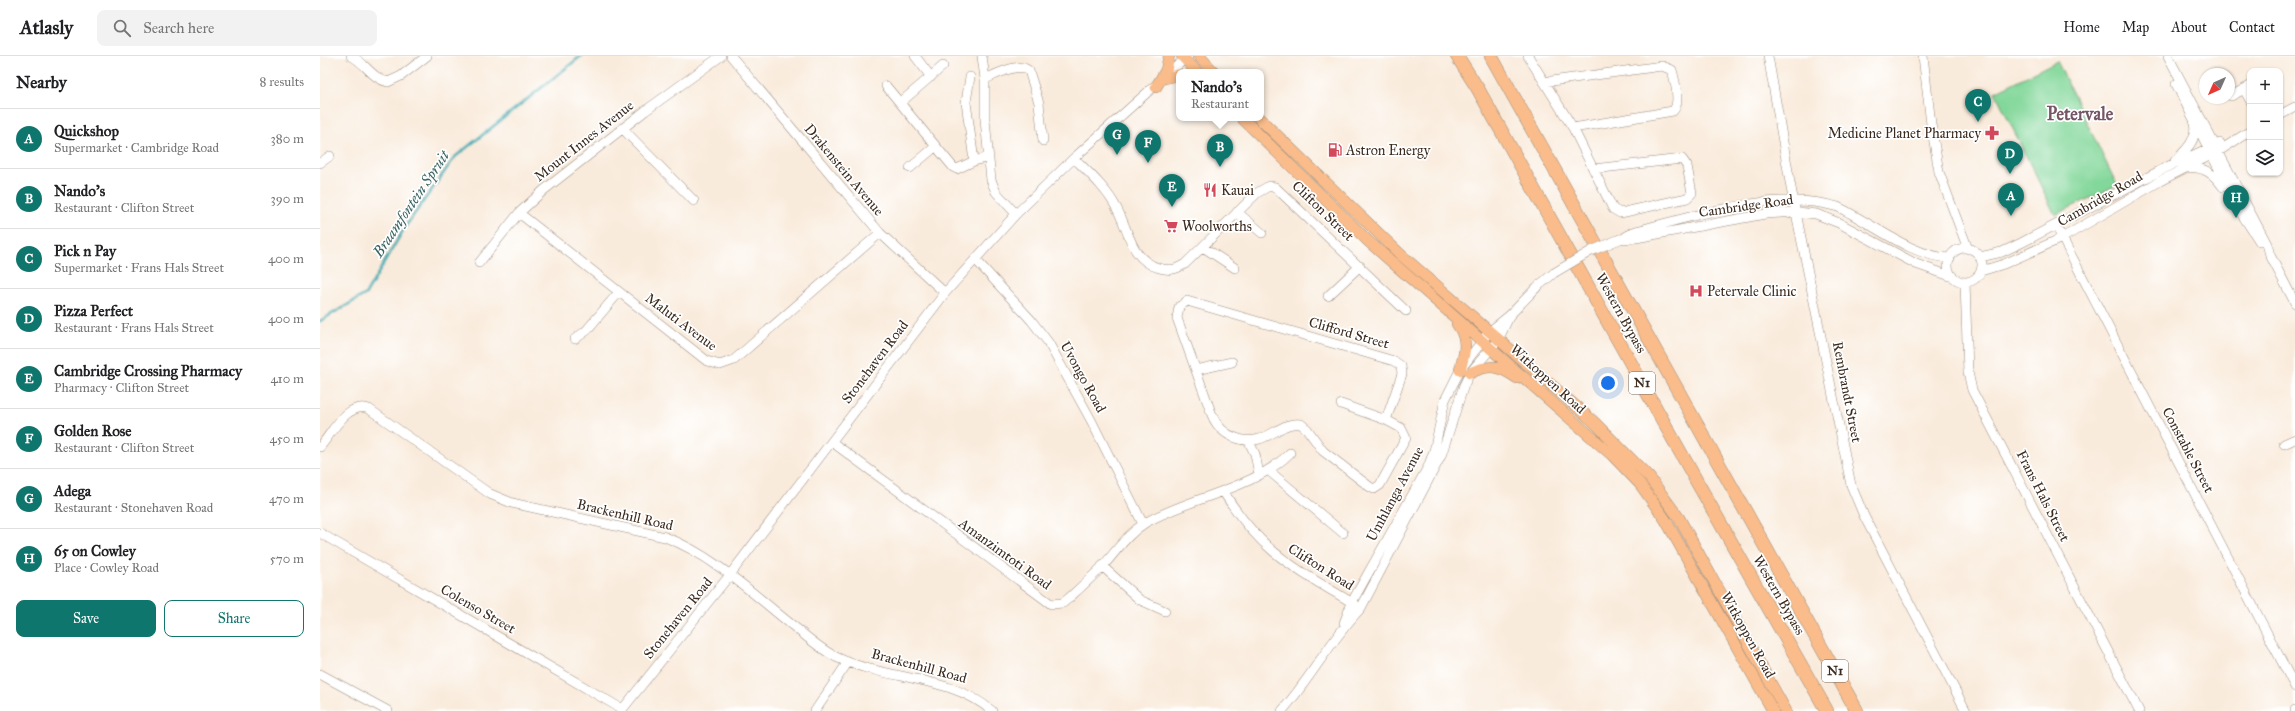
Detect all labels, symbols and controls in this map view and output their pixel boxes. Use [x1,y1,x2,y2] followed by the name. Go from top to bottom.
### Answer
[97,10,377,46] search box
[20,16,73,39] text: Atlasly
[111,17,133,39] icon: search
[143,19,214,37] text: Search here
[2063,19,2100,36] text: Home
[2122,19,2149,36] text: Map
[2171,19,2207,36] text: About
[2229,19,2275,36] text: Contact
[2199,68,2235,104] north arrow
[2247,68,2283,176] map controls
[2247,68,2283,104] button: +
[1176,69,1264,121] popup
[16,72,67,93] text: Nearby
[260,74,304,90] text: 8 results
[1191,78,1242,96] text: Nando's
[1965,89,1991,122] pin: C
[1191,96,1249,112] text: Restaurant
[531,97,637,185] street label: Mount Innes Avenue
[2047,103,2114,125] district label: Petervale
[2247,104,2283,140] button: −
[801,121,887,219] street label: Drakenstein Avenue
[54,122,119,140] text: Quickshop
[1104,122,1130,155] pin: G
[1828,125,1981,142] place label: Medicine Planet Pharmacy
[1984,125,2000,141] pharmacy icon: Medicine Planet Pharmacy
[1135,130,1161,163] pin: F
[25,131,33,147] text: A
[271,131,304,147] text: 380 m
[1207,134,1233,167] pin: B
[54,140,219,156] text: Supermarket · Cambridge Road
[2247,140,2283,176] button: layers
[1997,141,2023,174] pin: D
[1327,142,1343,158] fuel station icon: Astron Energy
[1345,142,1431,159] place label: Astron Energy
[368,146,455,262] water label: Braamfontein Spruit
[2055,168,2145,230] street label: Cambridge Road
[1159,174,1185,207] pin: E
[1289,177,1357,245] street label: Clifton Street
[54,182,105,200] text: Nando's
[1202,182,1218,198] restaurant icon: Kauai
[1221,182,1254,199] place label: Kauai
[1998,183,2024,216] pin: A
[2223,185,2249,218] pin: H
[25,191,33,207] text: B
[271,191,304,207] text: 390 m
[1698,191,1794,221] street label: Cambridge Road
[54,200,194,216] text: Restaurant · Clifton Street
[1163,218,1179,234] supermarket icon: Woolworths
[1182,218,1252,235] place label: Woolworths
[54,242,116,260] text: Pick n Pay
[25,251,33,267] text: C
[268,251,304,267] text: 400 m
[54,260,224,276] text: Supermarket · Frans Hals Street
[1592,270,1650,356] street label: Western Bypass
[1688,283,1704,299] hospital icon: Petervale Clinic
[1707,283,1796,300] place label: Petervale Clinic
[642,290,720,355] street label: Maluti Avenue
[54,302,133,320] text: Pizza Perfect
[24,311,34,327] text: D
[268,311,304,327] text: 400 m
[1307,313,1391,353] street label: Clifford Street
[838,317,912,407] street label: Stonehaven Road
[54,320,214,336] text: Restaurant · Frans Hals Street
[1056,338,1110,416] street label: Uvongo Road
[1829,340,1865,444] street label: Rembrandt Street
[1507,341,1589,417] street label: Witkoppen Road
[54,362,242,380] text: Cambridge Crossing Pharmacy
[24,371,34,387] text: E
[270,371,304,387] text: 410 m
[1629,372,1655,394] road number: N1
[1598,373,1618,393] your location
[54,380,189,396] text: Pharmacy · Clifton Street
[2158,404,2218,496] street label: Constable Street
[54,422,132,440] text: Golden Rose
[25,431,33,447] text: F
[269,431,304,447] text: 450 m
[54,440,194,456] text: Restaurant · Clifton Street
[1363,444,1427,544] street label: Umhlanga Avenue
[2013,447,2073,545] street label: Frans Hals Street
[54,482,91,500] text: Adega
[24,491,34,507] text: G
[269,491,304,507] text: 470 m
[575,496,675,534] street label: Brackenhill Road
[54,500,213,516] text: Restaurant · Stonehaven Road
[955,514,1055,593] street label: Amanzimtoti Road
[1285,540,1357,594] street label: Clifton Road
[54,542,136,560] text: 65 on Cowley
[23,551,35,567] text: H
[270,551,304,567] text: 570 m
[1749,552,1809,638] street label: Western Bypass
[54,560,159,576] text: Place · Cowley Road
[640,574,716,662] street label: Stonehaven Road
[437,581,519,637] street label: Colenso Street
[1717,589,1779,681] street label: Witkoppen Road
[16,600,156,637] button: Save
[164,600,304,637] button: Share
[869,645,969,687] street label: Brackenhill Road
[1822,660,1848,682] road number: N1

